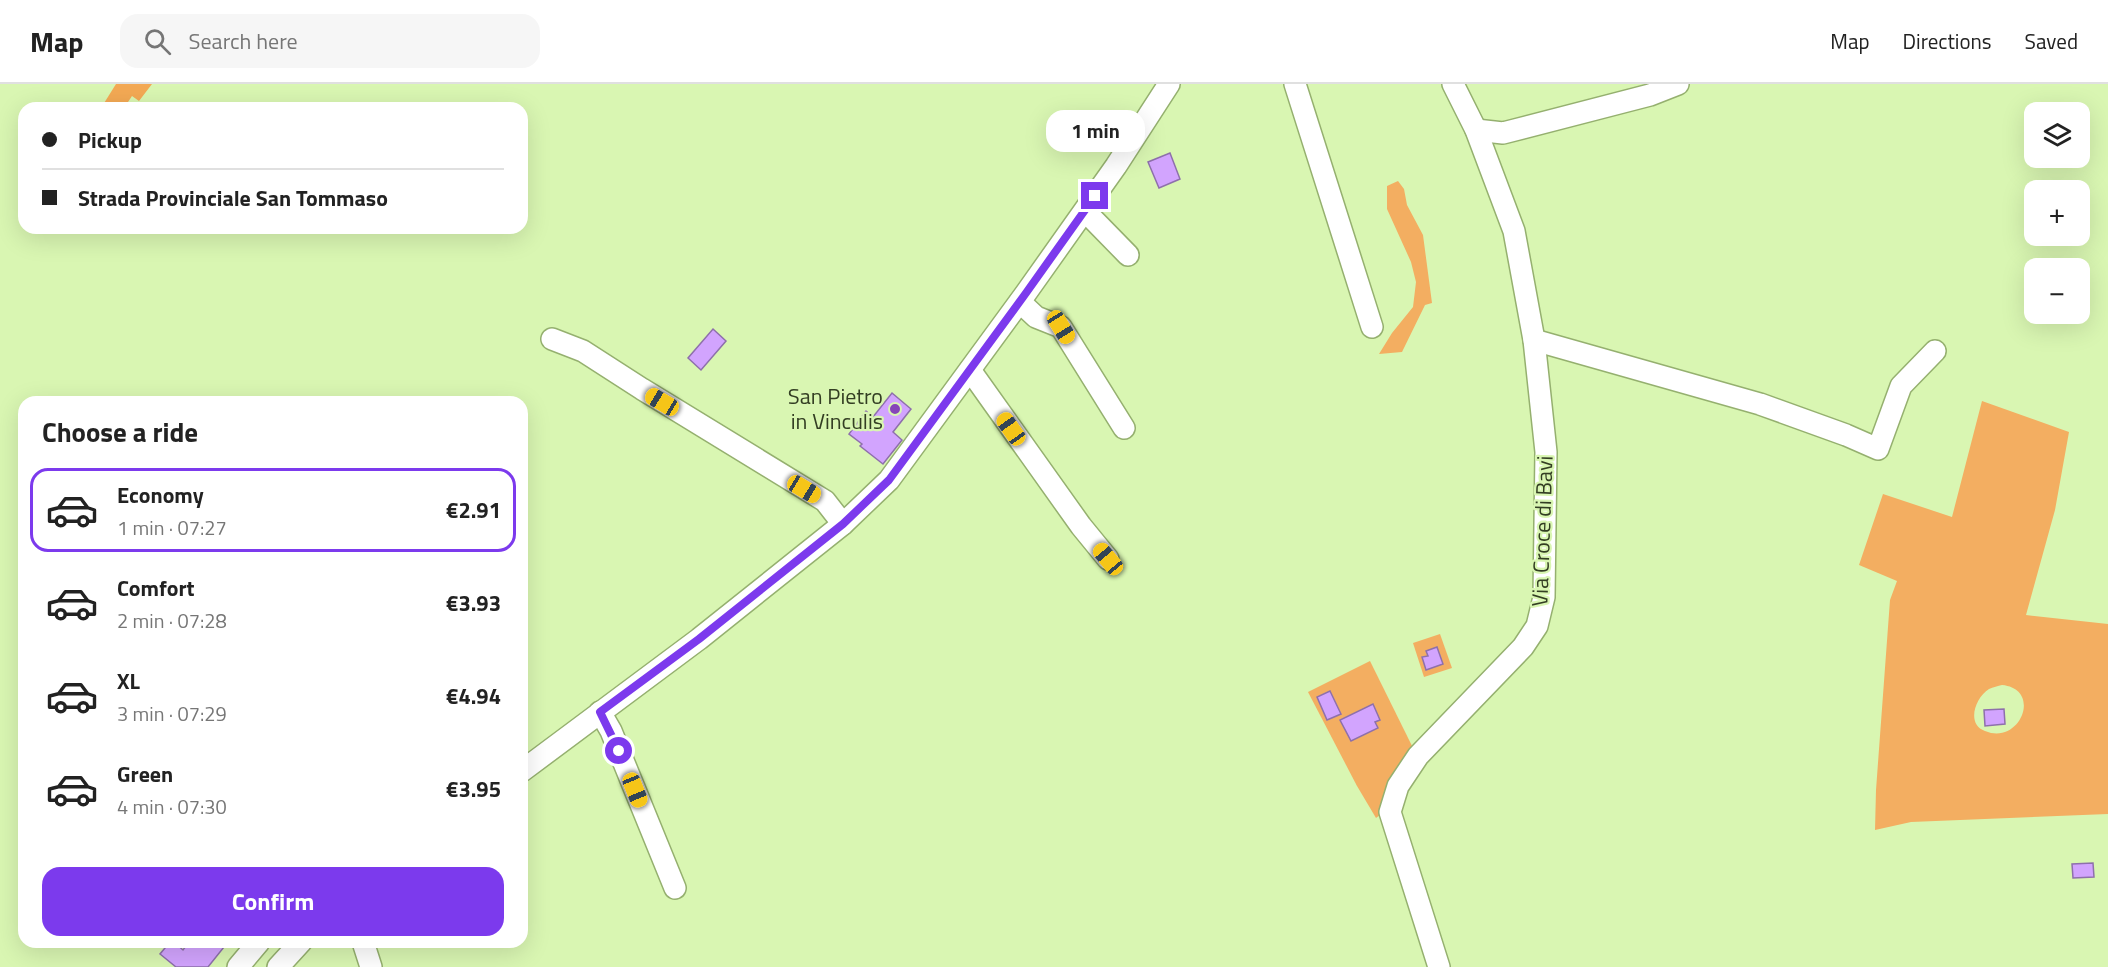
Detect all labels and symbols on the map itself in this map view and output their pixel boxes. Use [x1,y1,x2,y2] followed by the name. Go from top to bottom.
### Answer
[1046,109,1144,151] callout: 1 min
[1081,182,1108,209] route end
[1044,307,1078,347] car
[788,379,883,438] place label: San Pietro in Vinculis
[642,385,682,419] car
[888,402,902,416] marker: San Pietro in Vinculis
[993,409,1029,449] car
[1522,455,1562,607] street label: Via Croce di Bavi
[784,472,824,506] car
[1090,539,1126,579] car
[605,737,632,764] route start
[620,770,650,810] car

